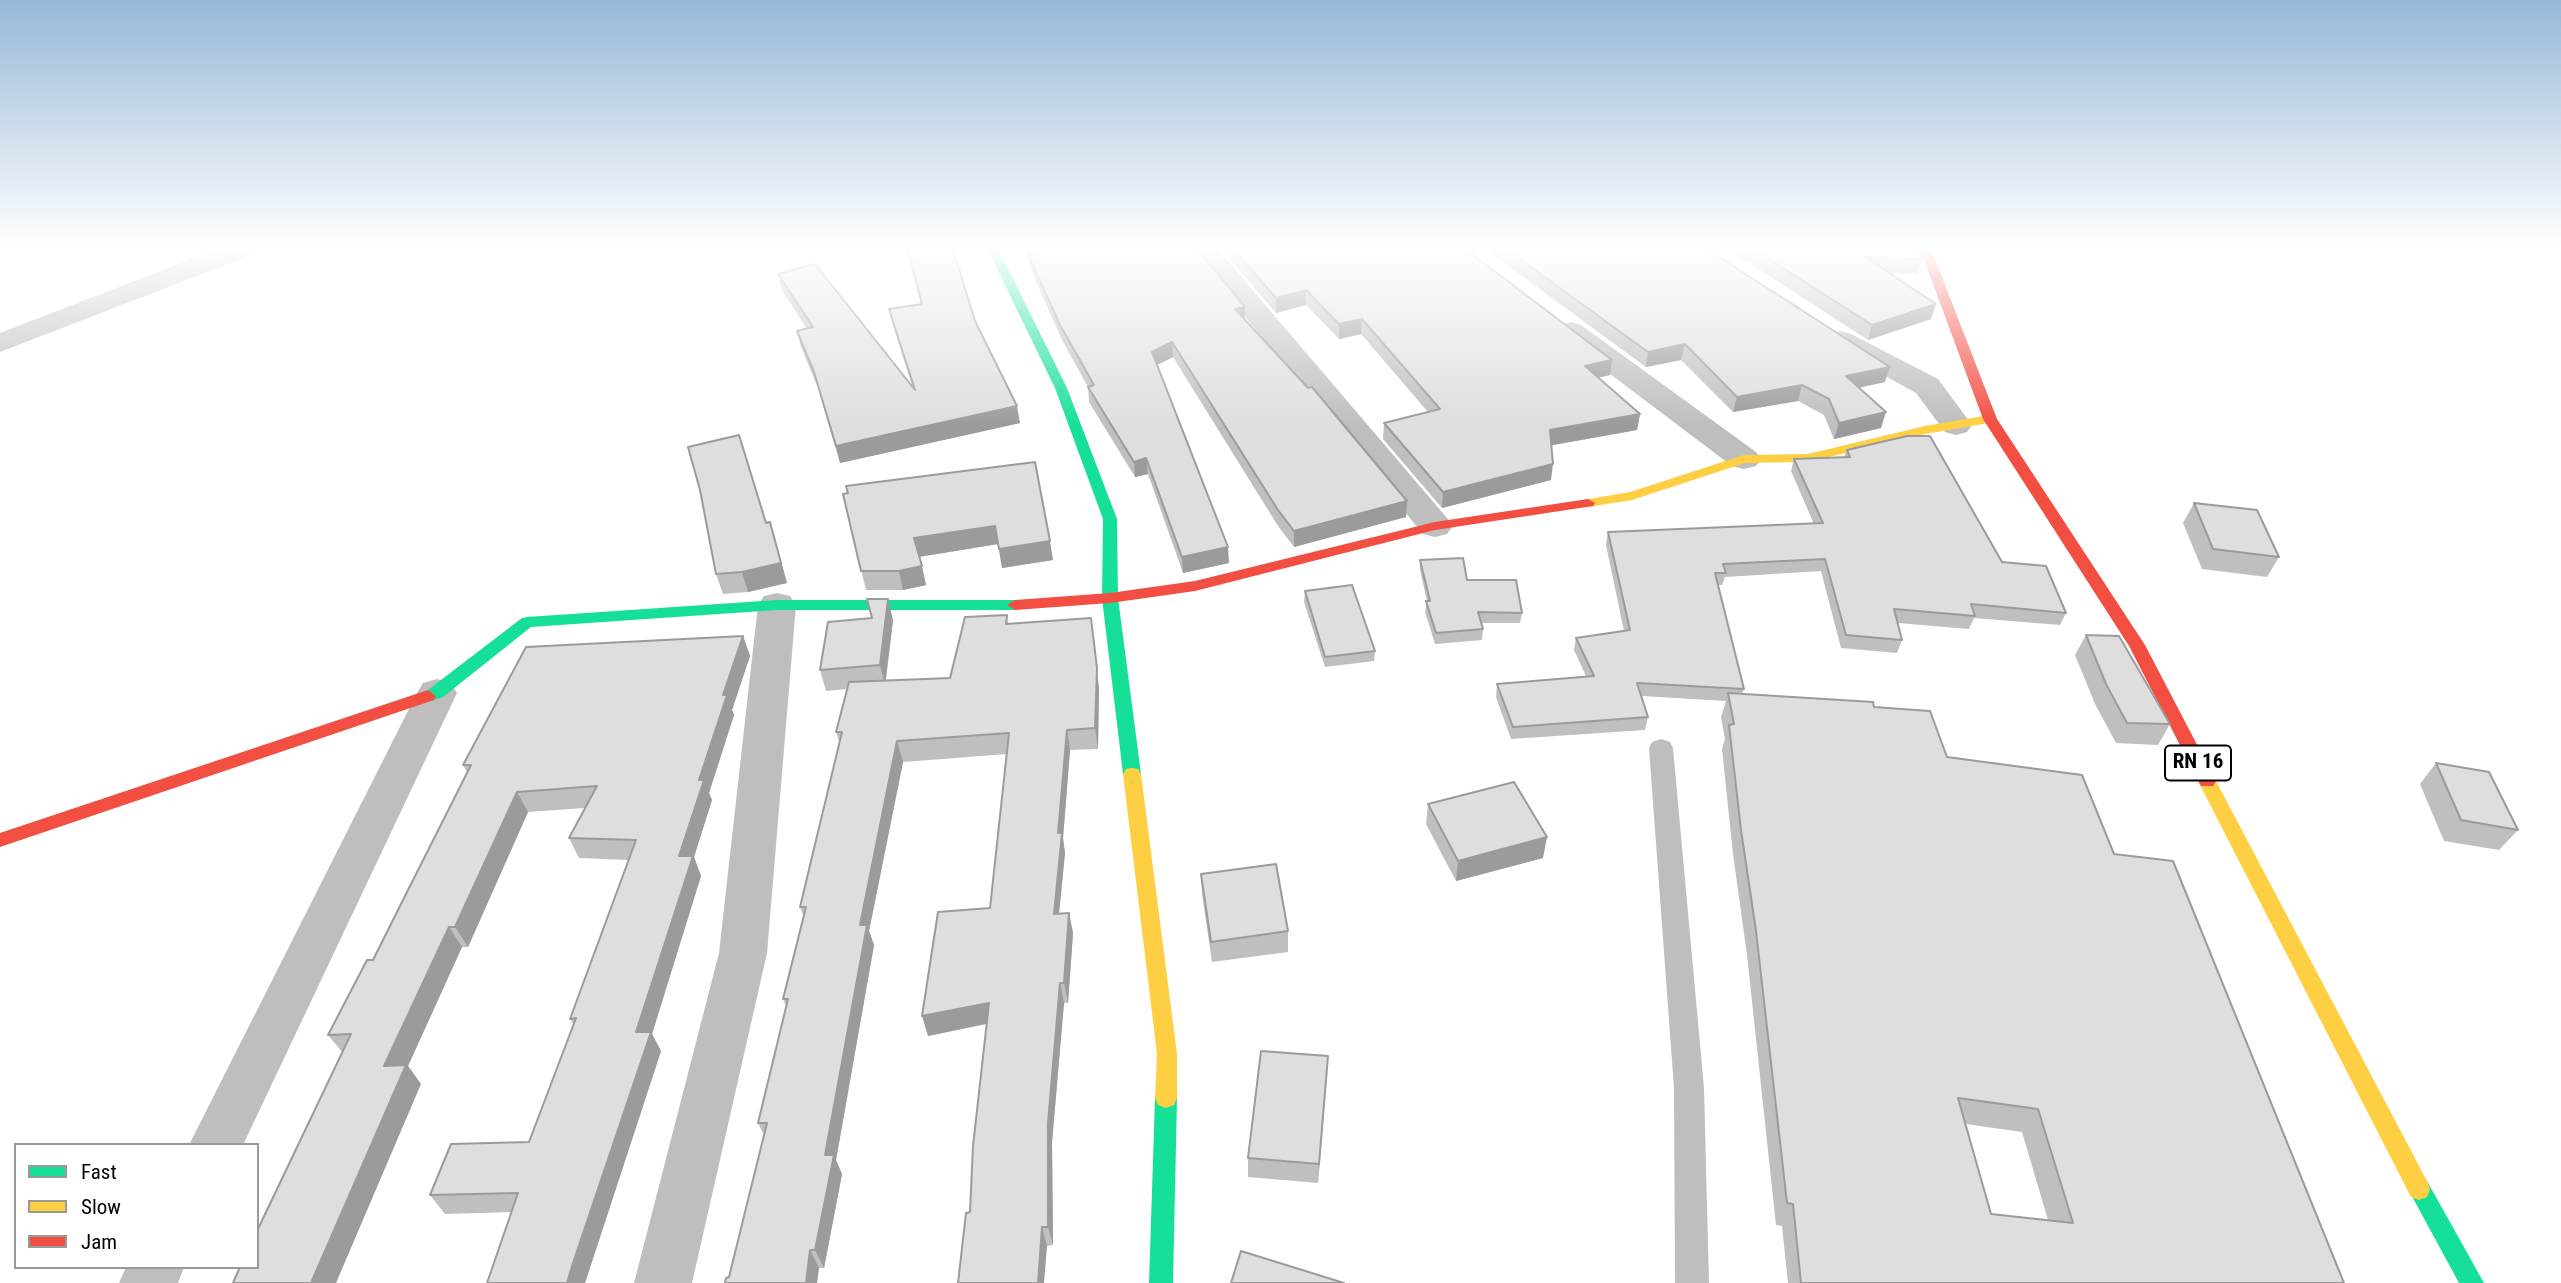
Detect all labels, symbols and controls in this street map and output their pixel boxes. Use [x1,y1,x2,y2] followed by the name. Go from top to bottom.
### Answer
[2165,746,2231,780] road number: RN 16
[14,1143,259,1269] legend
[81,1160,117,1184] text: Fast
[81,1195,121,1219] text: Slow
[81,1230,117,1254] text: Jam

